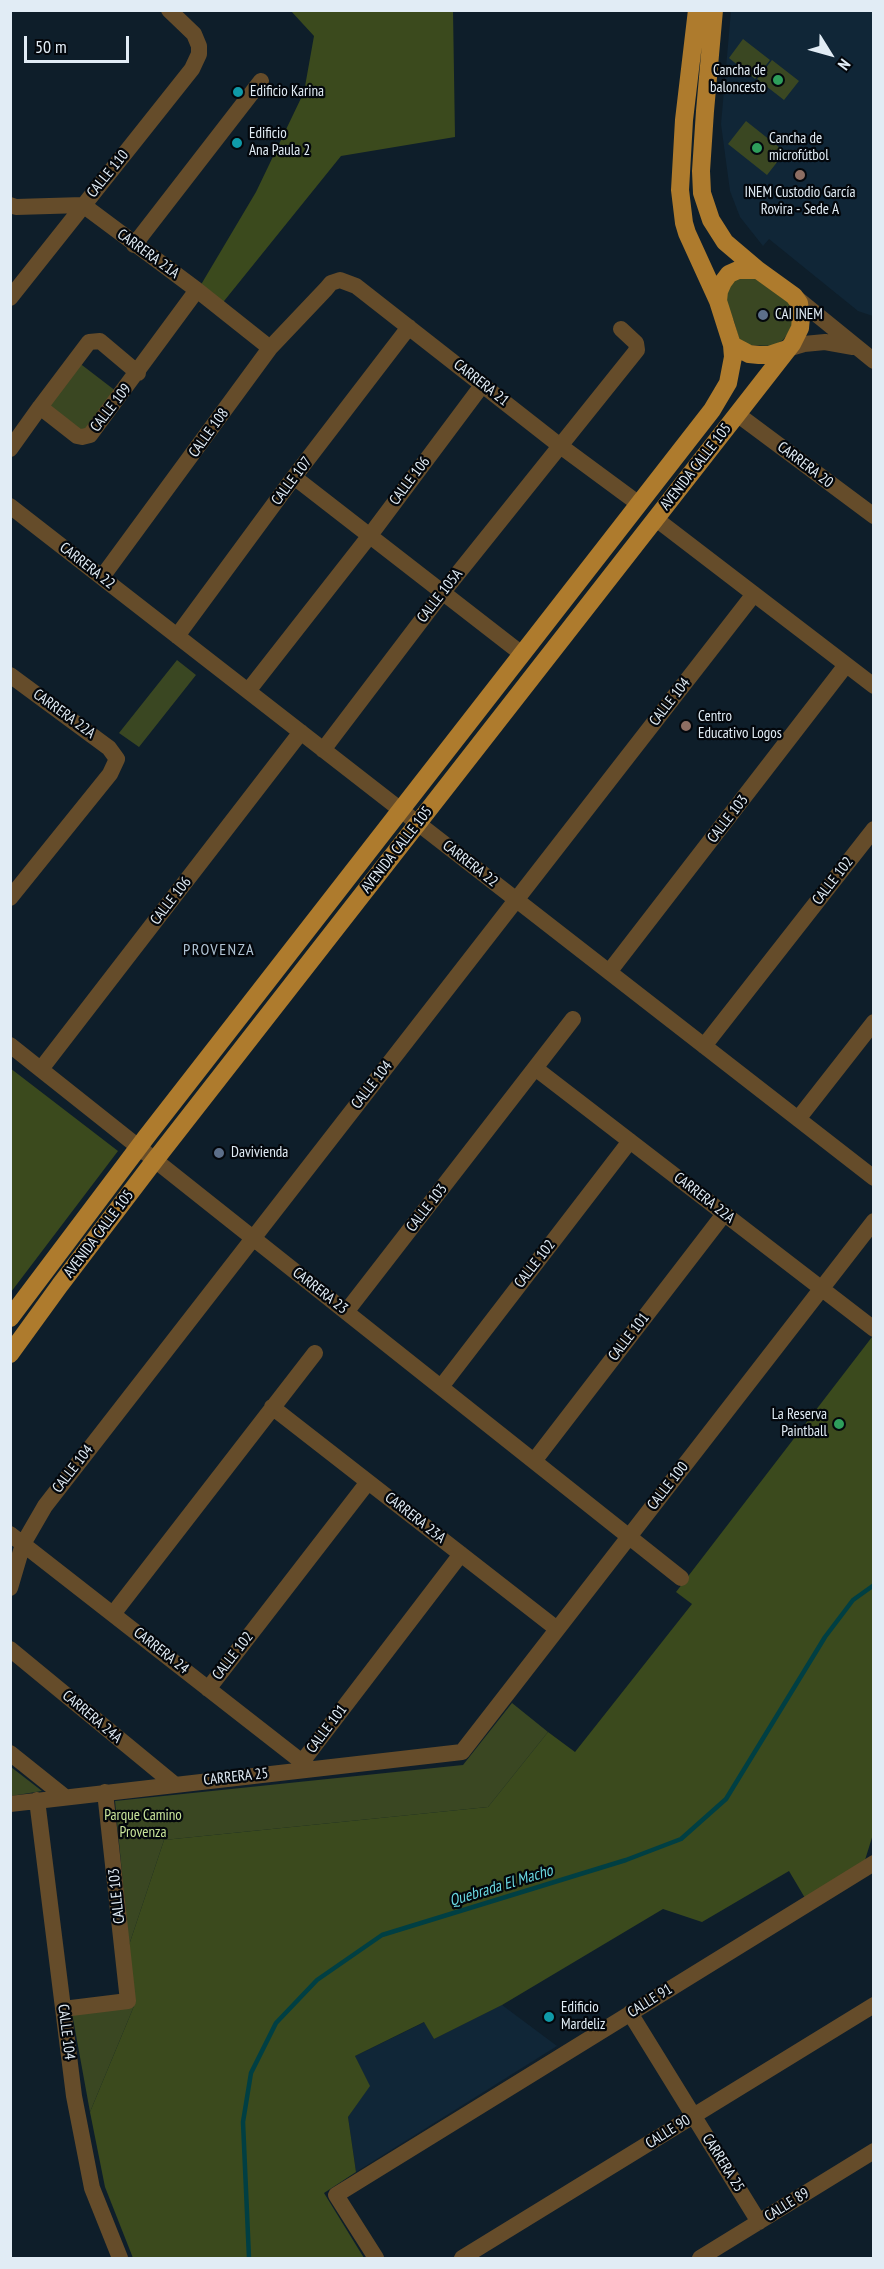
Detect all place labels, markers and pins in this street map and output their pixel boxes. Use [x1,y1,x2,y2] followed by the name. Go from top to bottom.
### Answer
[710,62,766,97] place label: Cancha de baloncesto
[771,73,785,87] marker: Cancha de baloncesto
[250,83,324,101] place label: Edificio Karina
[231,85,245,99] marker: Edificio Karina
[249,125,310,160] place label: Edificio Ana Paula 2
[769,130,829,165] place label: Cancha de microfútbol
[230,136,244,150] marker: Edificio Ana Paula 2
[750,141,764,155] marker: Cancha de microfútbol
[793,168,807,182] marker: INEM Custodio García Rovira - Sede A
[745,184,855,219] place label: INEM Custodio García Rovira - Sede A
[775,306,823,324] place label: CAI INEM
[756,308,770,322] marker: CAI INEM
[698,708,782,743] place label: Centro Educativo Logos
[679,719,693,733] marker: Centro Educativo Logos
[231,1144,288,1162] place label: Davivienda
[212,1146,226,1160] marker: Davivienda
[772,1406,827,1441] place label: La Reserva Paintball
[832,1417,846,1431] marker: La Reserva Paintball
[561,1999,606,2034] place label: Edificio Mardeliz
[542,2010,556,2024] marker: Edificio Mardeliz

